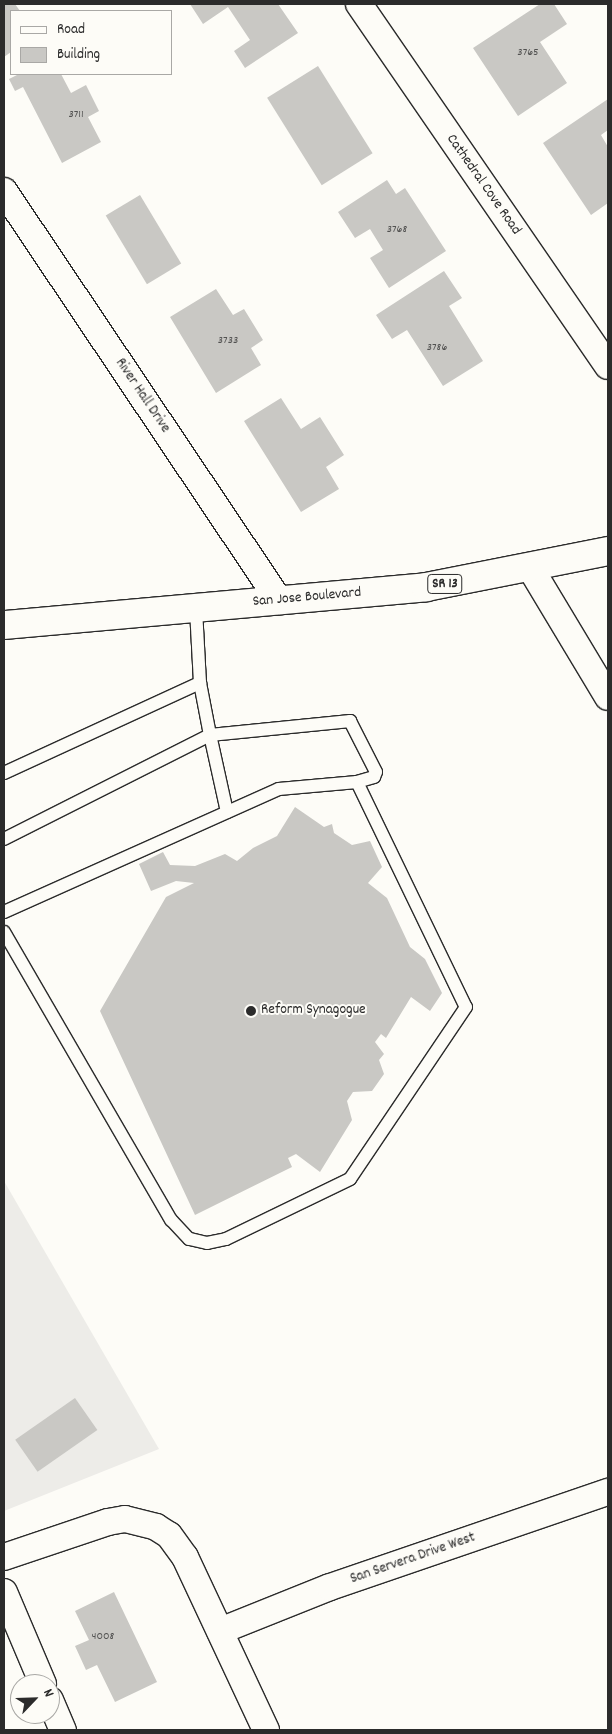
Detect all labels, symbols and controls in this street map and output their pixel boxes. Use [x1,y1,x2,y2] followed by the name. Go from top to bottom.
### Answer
[10,10,172,75] legend
[57,19,85,41] text: Road
[57,44,100,66] text: Building
[517,46,539,60] house number: 3765
[68,108,84,122] house number: 3711
[442,131,524,239] street label: Cathedral Cove Road
[387,223,407,237] house number: 3768
[218,334,238,348] house number: 3733
[427,341,447,355] house number: 3786
[110,355,174,437] street label: River Hall Drive
[426,572,464,596] road number: SR 13
[252,584,362,612] street label: San Jose Boulevard
[261,1002,366,1020] place label: Reform Synagogue
[245,1005,257,1017] marker: Reform Synagogue
[348,1529,478,1589] street label: San Servera Drive West
[92,1630,114,1644] house number: 4008
[10,1674,60,1724] north arrow
[37,1686,58,1701] text: N

